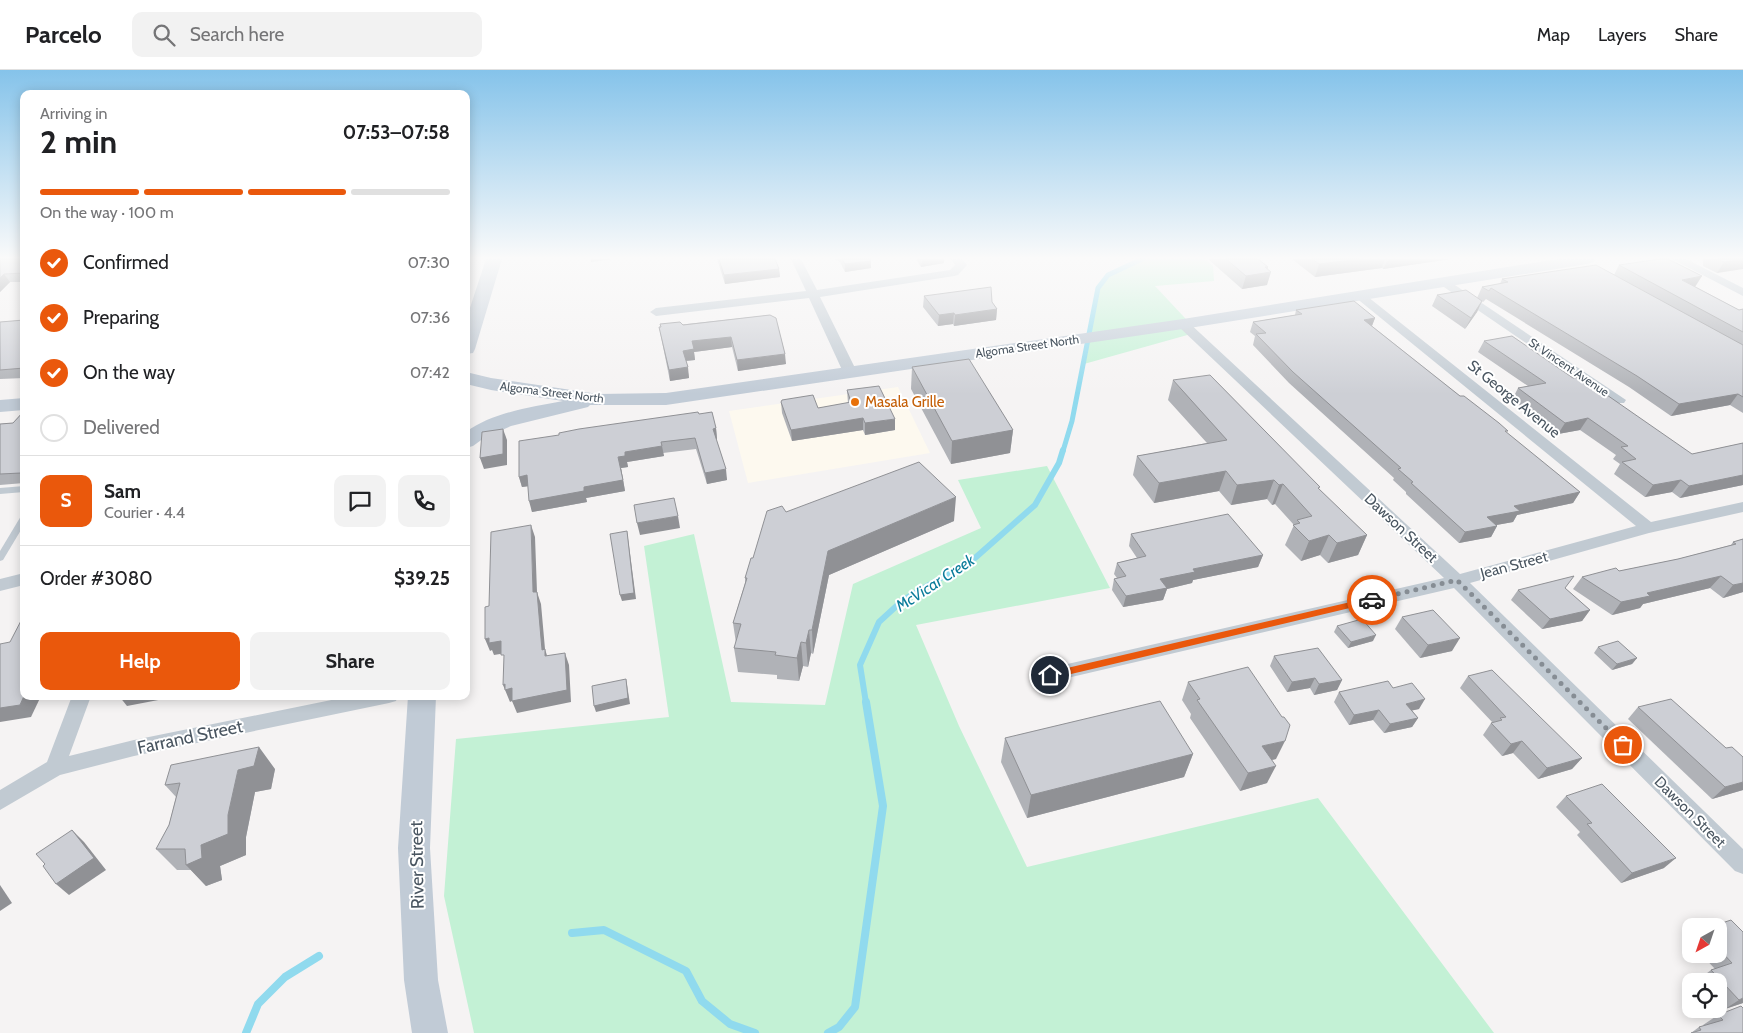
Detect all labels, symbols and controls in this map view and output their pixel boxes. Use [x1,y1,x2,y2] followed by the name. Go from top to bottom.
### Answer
[132,12,482,57] search box
[25,20,102,49] text: Parcelo
[150,21,178,49] icon: search
[190,23,284,46] text: Search here
[1537,24,1570,46] text: Map
[1598,24,1647,46] text: Layers
[1675,24,1718,46] text: Share
[40,104,107,123] text: Arriving in
[343,121,450,144] text: 07:53–07:58
[40,122,117,161] text: 2 min
[40,203,174,222] text: On the way · 100 m
[40,249,68,277] icon: check
[83,251,169,274] text: Confirmed
[408,253,450,272] text: 07:30
[40,304,68,332] icon: check
[83,306,159,329] text: Preparing
[410,308,450,327] text: 07:36
[974,331,1080,361] street label: Algoma Street North
[1526,335,1612,399] street label: St Vincent Avenue
[1464,356,1564,442] street label: St George Avenue
[40,359,68,387] icon: check
[83,361,175,384] text: On the way
[410,363,450,382] text: 07:42
[499,378,605,406] street label: Algoma Street North
[865,393,945,411] place label: Masala Grille
[849,396,861,408] marker: Masala Grille
[83,416,160,439] text: Delivered
[334,475,386,527] button: chat
[398,475,450,527] button: phone
[104,480,141,503] text: Sam
[60,489,72,512] text: S
[1361,490,1441,566] street label: Dawson Street
[104,503,185,522] text: Courier · 4.4
[1477,547,1550,583] street label: Jean Street
[891,550,979,616] water label: McVicar Creek
[40,567,153,590] text: Order #3080
[394,567,450,590] text: $39.25
[1347,575,1397,625] courier
[1358,586,1386,614] icon: car
[40,632,240,690] button: Help
[250,632,450,690] button: Share
[1029,654,1071,696] pin
[1036,661,1064,689] icon: home
[135,715,245,759] street label: Farrand Street
[1602,724,1644,766] pin
[1609,731,1637,759] icon: bag
[1651,773,1729,851] street label: Dawson Street
[405,821,429,909] street label: River Street
[1682,918,1728,962] north arrow
[1682,918,1727,1018] map controls
[1682,973,1727,1018] button: locate

